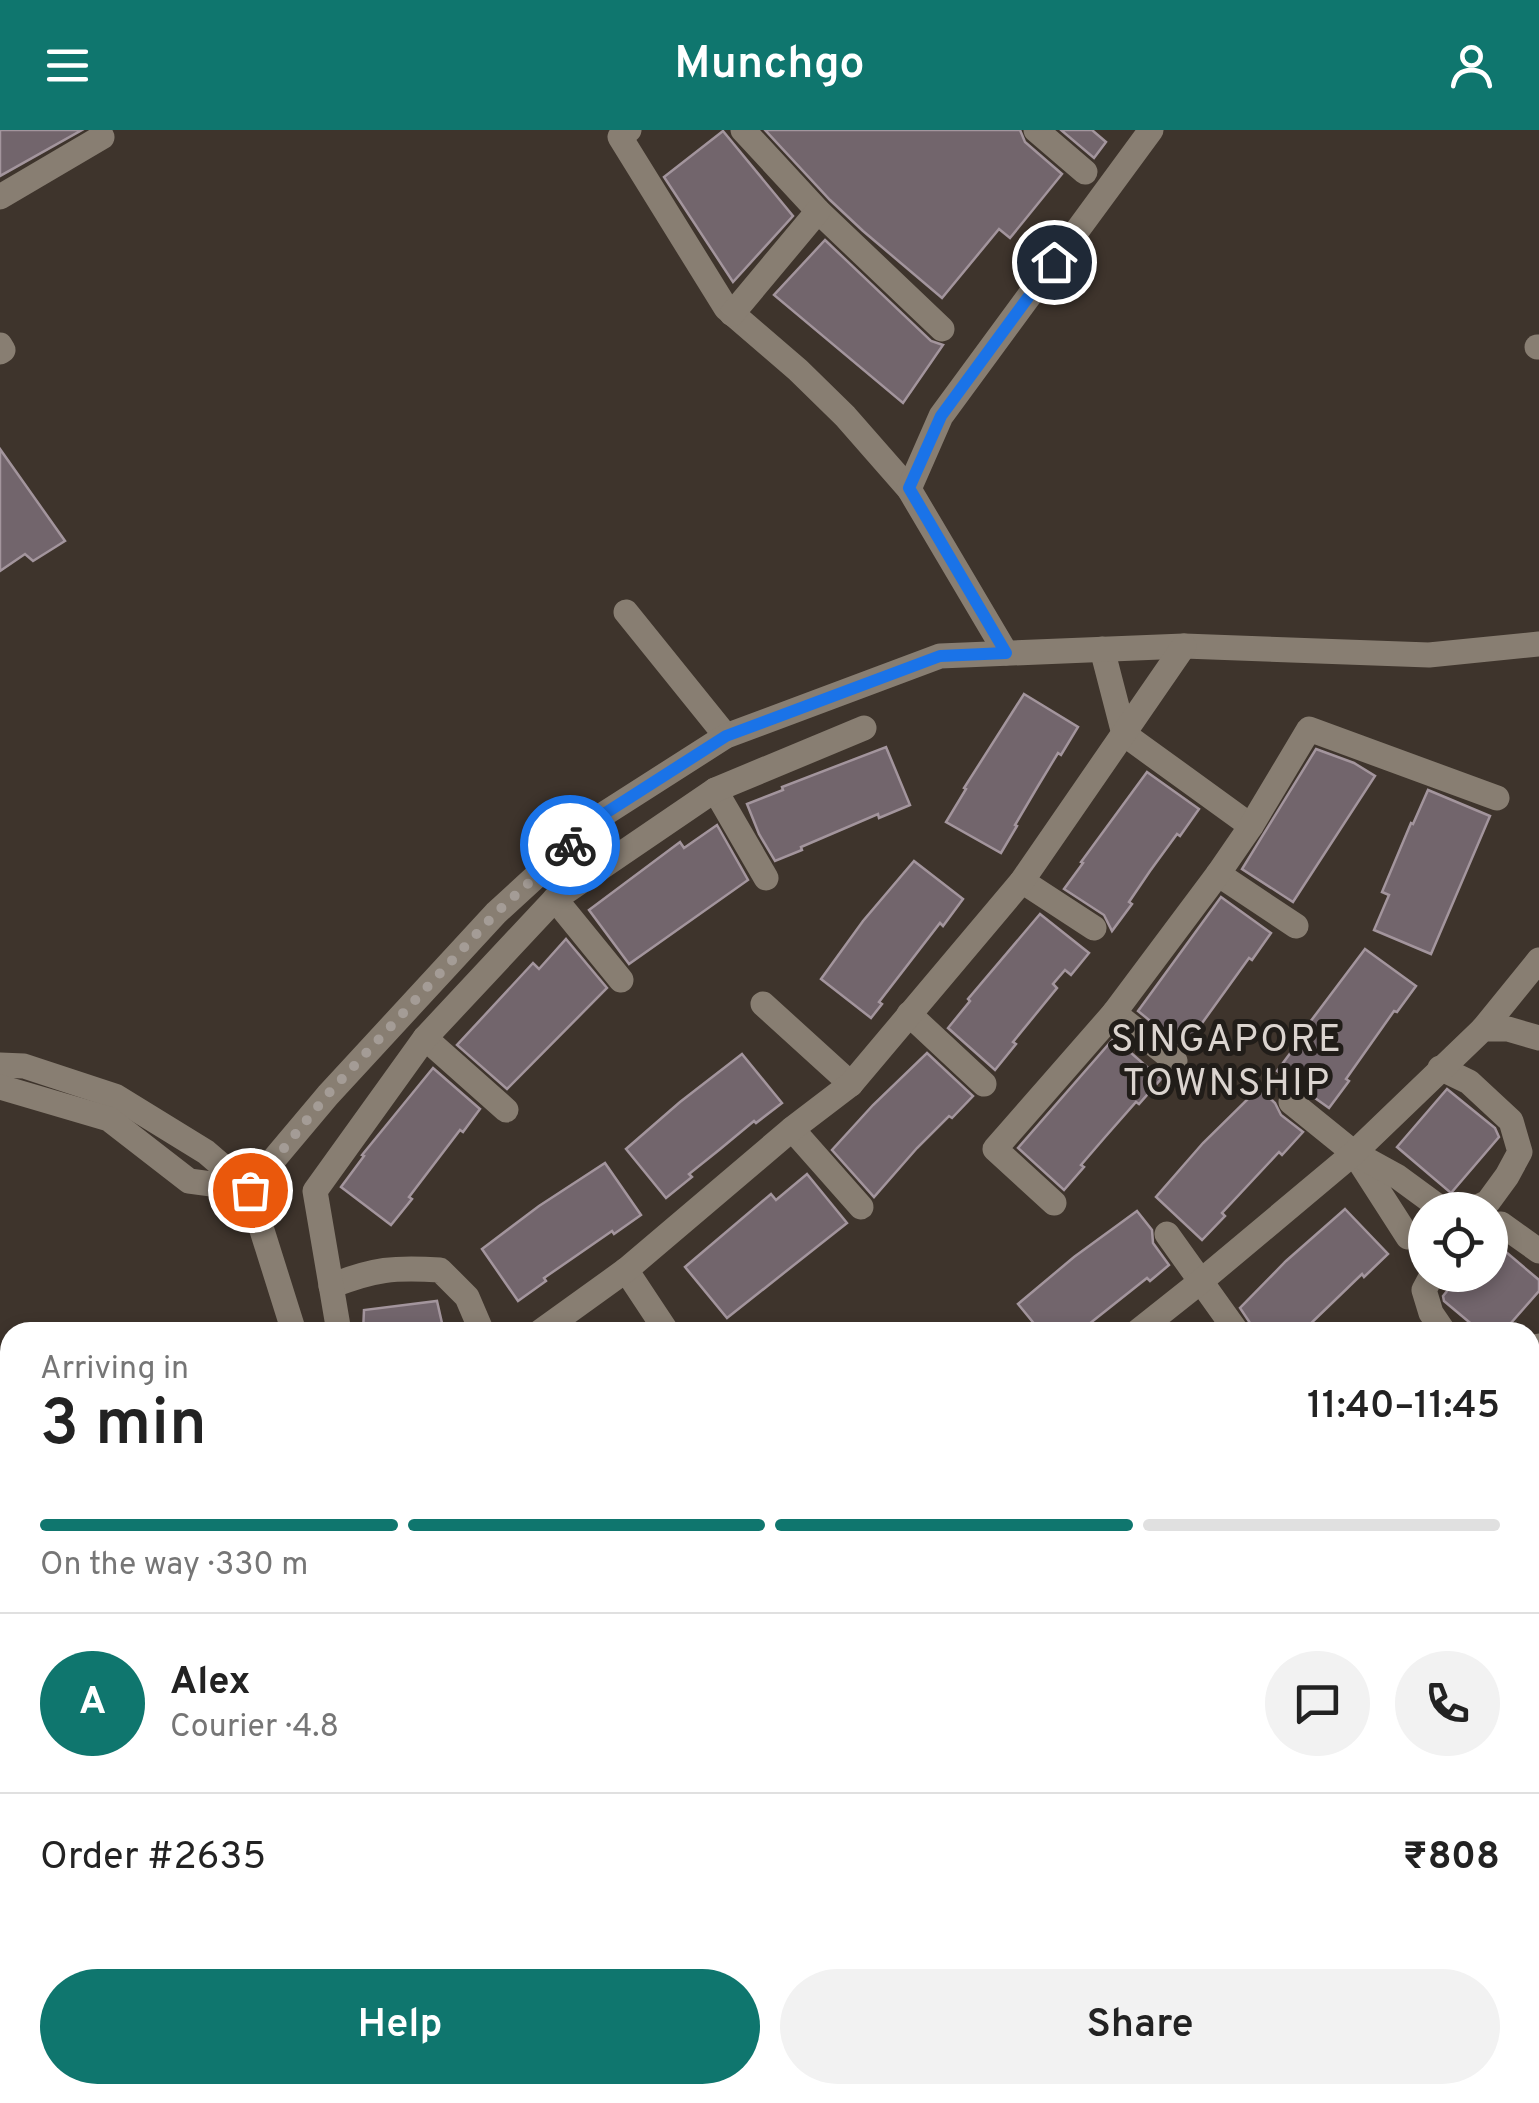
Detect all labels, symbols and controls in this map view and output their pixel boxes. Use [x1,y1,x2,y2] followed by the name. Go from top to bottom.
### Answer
[674,37,865,94] text: Munchgo
[40,38,95,93] icon: menu
[1444,38,1499,93] icon: person
[1012,220,1097,305] pin
[1027,235,1082,290] icon: home
[520,795,620,895] courier
[543,818,598,873] icon: bike
[1111,1017,1343,1110] district label: SINGAPORE TOWNSHIP
[208,1148,293,1233] pin
[223,1163,278,1218] icon: bag
[1408,1192,1508,1292] map controls
[1408,1192,1508,1292] button: locate
[40,1350,189,1390] text: Arriving in
[1307,1383,1500,1432] text: 11:40–11:45
[40,1386,207,1468] text: 3 min
[40,1546,308,1586] text: On the way · 330 m
[1265,1651,1370,1756] button: chat
[1395,1651,1500,1756] button: phone
[170,1659,250,1708] text: Alex
[79,1679,106,1728] text: A
[170,1708,339,1748] text: Courier · 4.8
[40,1834,266,1883] text: Order #2635
[1403,1834,1500,1883] text: ₹808
[40,1969,760,2084] button: Help
[780,1969,1500,2084] button: Share

